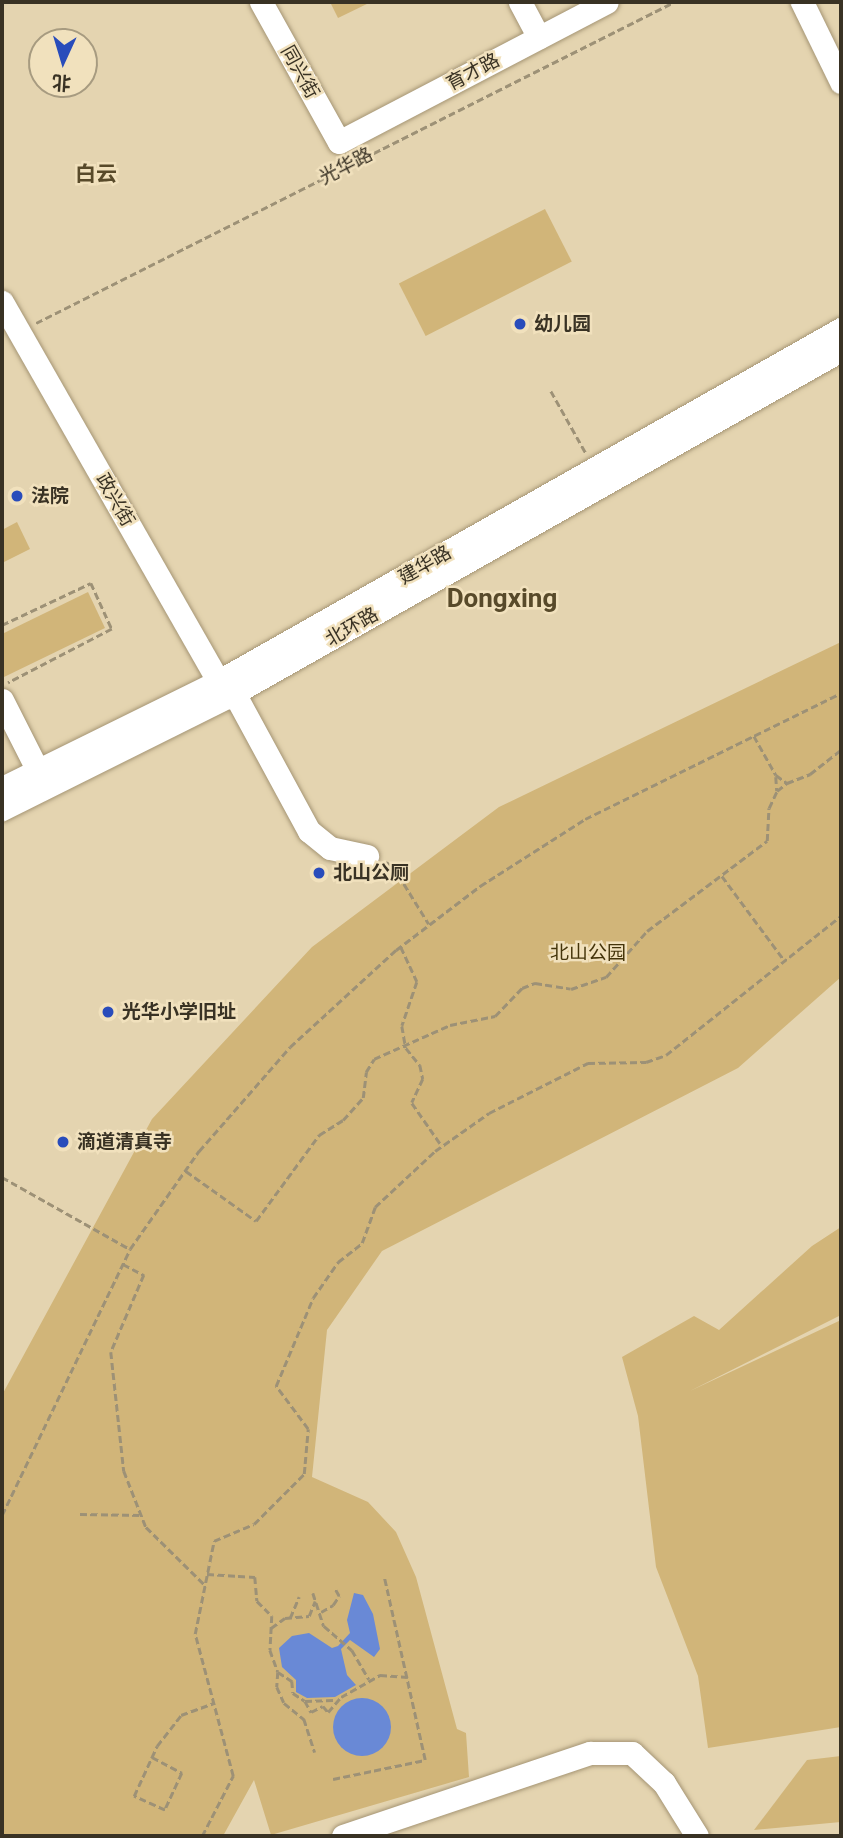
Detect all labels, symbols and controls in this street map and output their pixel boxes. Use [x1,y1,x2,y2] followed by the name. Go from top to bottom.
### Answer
[28,28,98,98] north arrow
[276,42,324,102] street label: 同兴街
[442,49,504,95] street label: 育才路
[51,70,72,95] text: 北
[315,143,377,189] street label: 光华路
[75,161,117,187] district label: 白云
[534,313,591,335] place label: 幼儿园
[512,316,528,332] marker: 幼儿园
[91,470,139,530] street label: 政兴街
[31,485,69,507] place label: 法院
[9,488,25,504] marker: 法院
[395,541,455,589] street label: 建华路
[447,583,557,615] district label: Dongxing
[322,603,382,651] street label: 北环路
[333,862,409,884] place label: 北山公厕
[311,865,327,881] marker: 北山公厕
[550,942,626,964] park label: 北山公园
[122,1001,236,1023] place label: 光华小学旧址
[100,1004,116,1020] marker: 光华小学旧址
[77,1131,172,1153] place label: 滴道清真寺
[55,1134,71,1150] marker: 滴道清真寺

